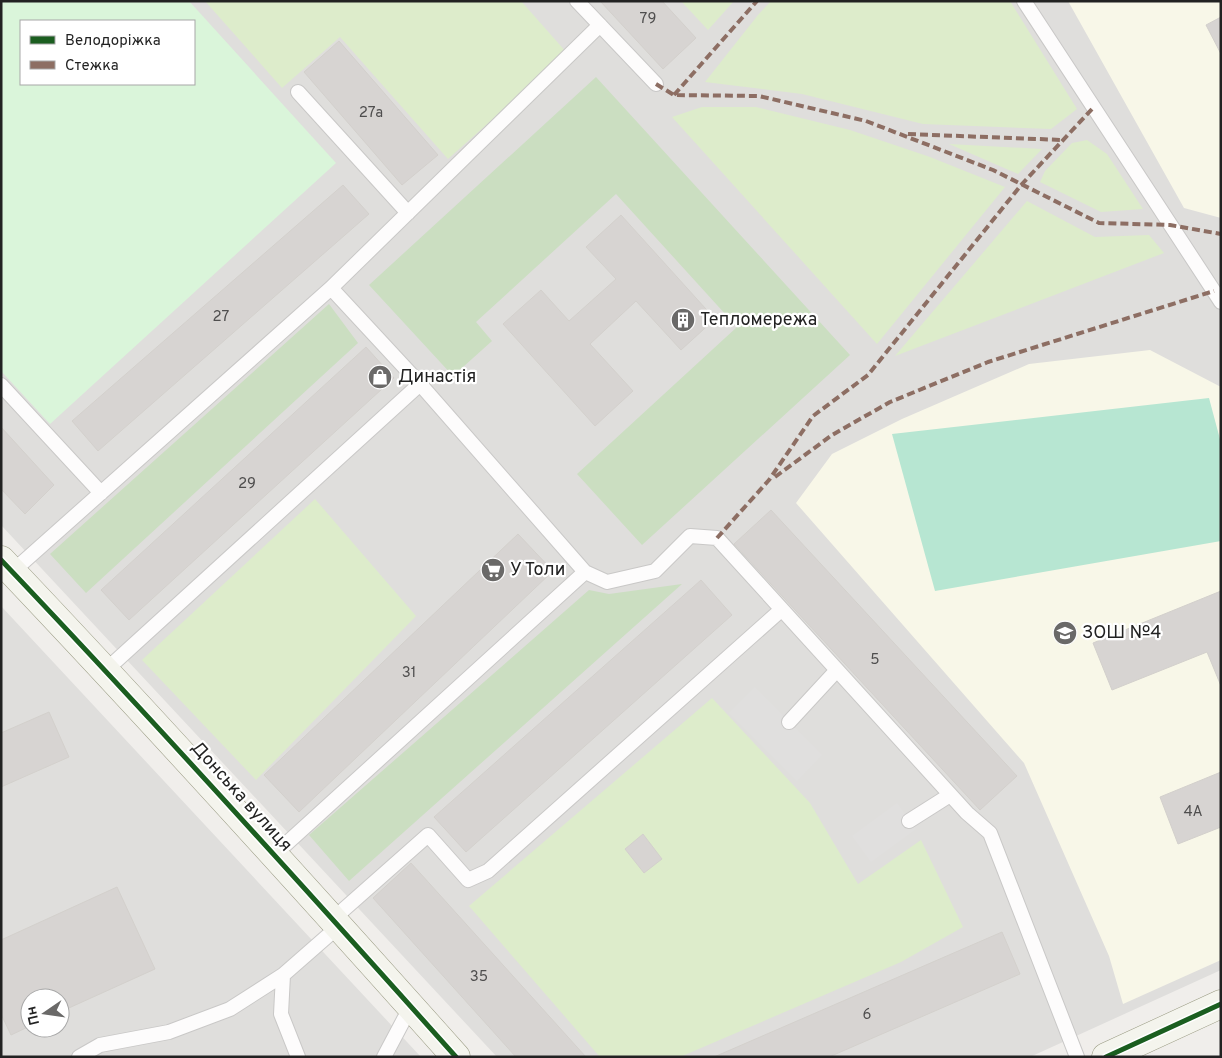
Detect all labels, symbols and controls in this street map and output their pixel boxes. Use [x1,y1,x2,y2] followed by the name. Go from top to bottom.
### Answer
[640,10,656,29] house number: 79
[20,20,195,85] legend
[65,32,161,51] text: Велодоріжка
[65,57,119,76] text: Стежка
[359,104,383,123] house number: 27а
[670,307,696,333] building icon: Тепломережа
[213,308,230,327] house number: 27
[700,309,817,332] place label: Тепломережа
[367,364,393,390] shop icon: Династія
[398,366,476,389] place label: Династія
[238,475,256,494] house number: 29
[480,557,506,583] supermarket icon: У Толи
[510,559,565,582] place label: У Толи
[1052,620,1078,646] school or university icon: ЗОШ №4
[1082,622,1162,645] place label: ЗОШ №4
[870,651,880,670] house number: 5
[402,664,416,683] house number: 31
[185,737,297,857] street label: Донська вулиця
[1183,803,1203,822] house number: 4А
[470,968,488,987] house number: 35
[20,988,70,1038] north arrow
[23,1004,44,1027] text: Пн
[863,1006,872,1025] house number: 6

